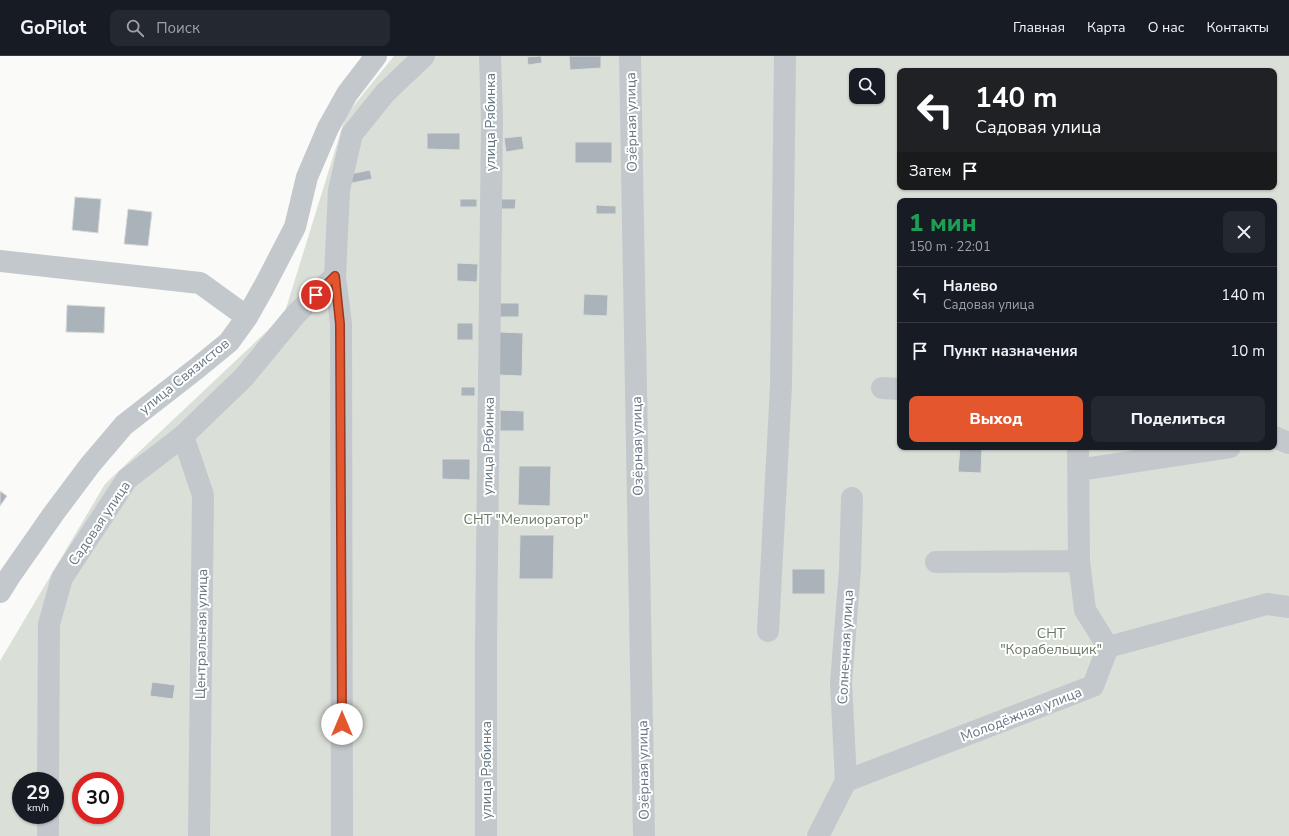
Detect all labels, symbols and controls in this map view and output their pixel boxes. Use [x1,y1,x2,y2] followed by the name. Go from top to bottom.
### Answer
[110,10,390,46] search box
[20,15,86,41] text: GoPilot
[124,17,146,39] icon: search
[156,18,200,38] text: Поиск
[1013,18,1065,37] text: Главная
[1087,18,1126,37] text: Карта
[1148,18,1184,37] text: О нас
[1206,18,1269,37] text: Контакты
[849,68,885,104] map controls
[849,68,885,104] button: search
[621,72,642,172] street label: Озёрная улица
[481,73,500,171] street label: улица Рябинка
[975,79,1058,117] text: 140 m
[909,84,961,136] icon: left
[975,115,1102,139] text: Садовая улица
[959,160,981,182] icon: arrive
[909,161,951,181] text: Затем
[909,207,977,239] text: 1 мин
[1223,211,1265,253] button: close
[909,238,991,256] text: 150 m · 22:01
[943,276,998,296] text: Налево
[299,278,333,312] pin
[305,284,327,306] icon: arrive
[909,284,931,306] icon: left
[1221,285,1265,305] text: 140 m
[943,296,1034,314] text: Садовая улица
[135,334,234,419] street label: улица Связистов
[909,340,931,362] icon: arrive
[943,341,1078,361] text: Пункт назначения
[1230,341,1265,361] text: 10 m
[627,396,648,496] street label: Озёрная улица
[909,396,1083,442] button: Выход
[1091,396,1265,442] button: Поделиться
[478,397,499,495] street label: улица Рябинка
[64,477,135,569] street label: Садовая улица
[463,510,589,529] park label: СНТ "Мелиоратор"
[191,569,212,699] street label: Центральная улица
[833,589,858,705] street label: Солнечная улица
[1000,624,1102,659] park label: СНТ "Корабельщик"
[958,683,1085,746] street label: Молодёжная улица
[321,703,363,745] position arrow
[633,720,654,820] street label: Озёрная улица
[477,721,496,819] street label: улица Рябинка
[72,772,124,824] speed limit sign: 30
[26,779,50,806] text: 29
[27,801,49,815] text: km/h

